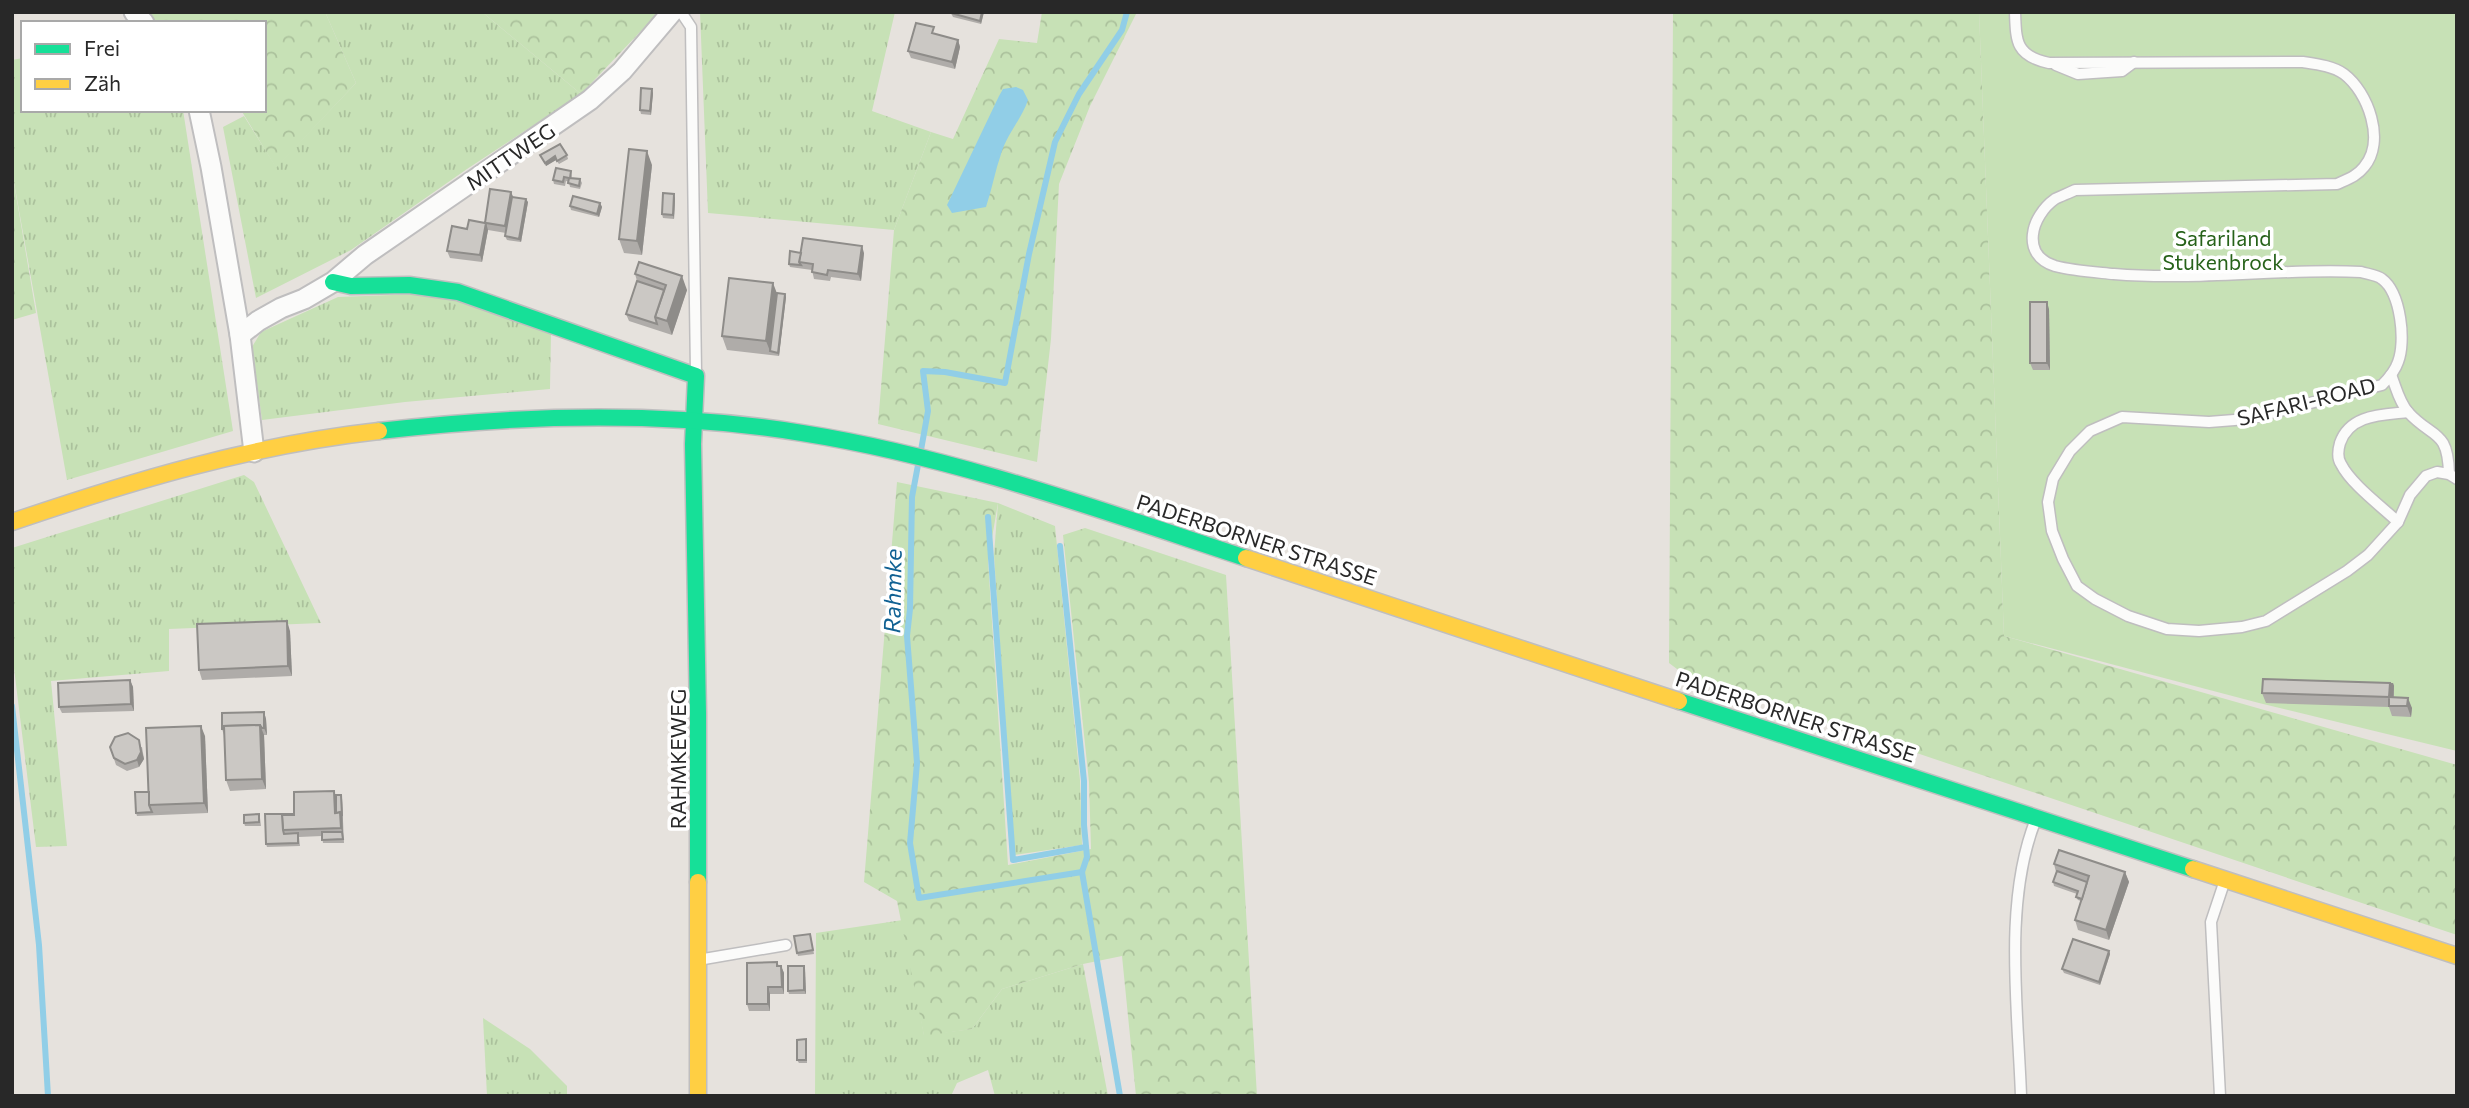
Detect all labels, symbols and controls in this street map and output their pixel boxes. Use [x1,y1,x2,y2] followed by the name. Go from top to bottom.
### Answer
[21,21,266,112] legend
[84,35,120,60] text: Frei
[84,70,121,95] text: Zäh
[461,117,559,195] street label: MITTWEG
[2162,225,2284,274] park label: Safariland Stukenbrock
[2234,372,2378,430] street label: SAFARI-ROAD
[1134,488,1380,590] street label: PADERBORNER STRASSE
[877,548,907,634] water label: Rahmke
[1673,665,1919,767] street label: PADERBORNER STRASSE
[665,689,690,829] street label: RAHMKEWEG

